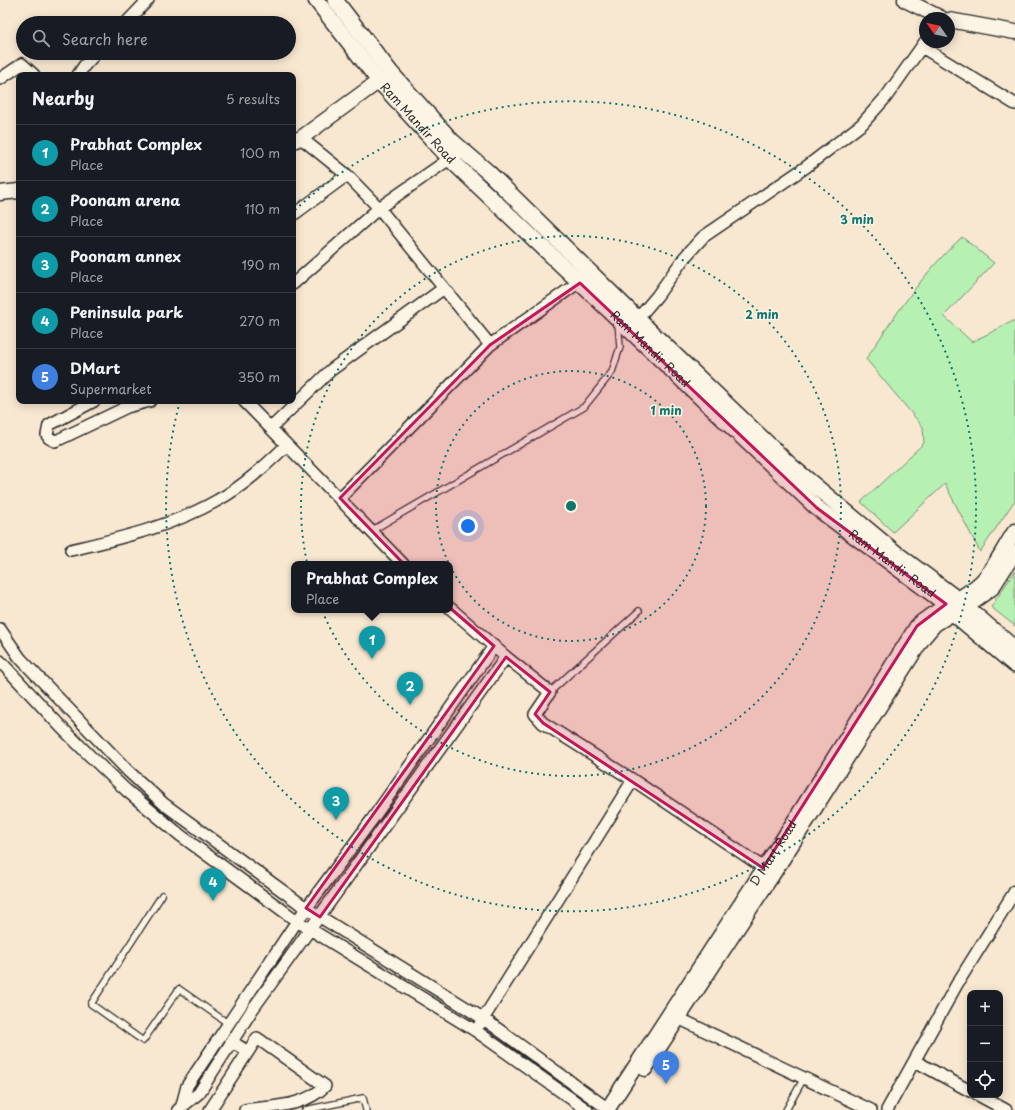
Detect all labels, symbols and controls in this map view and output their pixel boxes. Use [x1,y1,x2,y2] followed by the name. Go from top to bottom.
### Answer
[919,12,955,48] north arrow
[16,16,296,60] search box
[30,27,52,49] icon: search
[62,27,148,50] text: Search here
[377,78,460,168] street label: Ram Mandir Road
[32,85,94,111] text: Nearby
[226,89,280,108] text: 5 results
[70,132,202,155] text: Prabhat Complex
[42,143,48,162] text: 1
[240,143,280,162] text: 100 m
[70,155,103,174] text: Place
[70,188,180,211] text: Poonam arena
[40,199,50,218] text: 2
[245,199,280,218] text: 110 m
[840,210,874,228] text: 3 min
[70,211,103,230] text: Place
[70,244,181,267] text: Poonam annex
[41,255,49,274] text: 3
[241,255,280,274] text: 190 m
[70,267,103,286] text: Place
[70,300,183,323] text: Peninsula park
[745,305,779,323] text: 2 min
[607,306,695,391] street label: Ram Mandir Road
[41,311,49,330] text: 4
[239,311,280,330] text: 270 m
[70,323,103,342] text: Place
[70,356,121,379] text: DMart
[41,367,49,386] text: 5
[238,367,280,386] text: 350 m
[70,379,152,398] text: Supermarket
[650,401,682,419] text: 1 min
[564,499,578,513] centre of rings
[458,516,478,536] your location
[845,525,940,601] street label: Ram Mandir Road
[291,561,453,613] popup
[306,566,438,589] text: Prabhat Complex
[306,589,339,608] text: Place
[359,626,385,659] pin: 1
[397,672,423,705] pin: 2
[323,787,349,820] pin: 3
[745,816,801,889] street label: D Mart Road
[200,868,226,901] pin: 4
[967,990,1003,1098] map controls
[967,990,1003,1026] button: +
[967,1026,1003,1062] button: −
[653,1051,679,1084] pin: 5
[967,1062,1003,1098] button: locate

